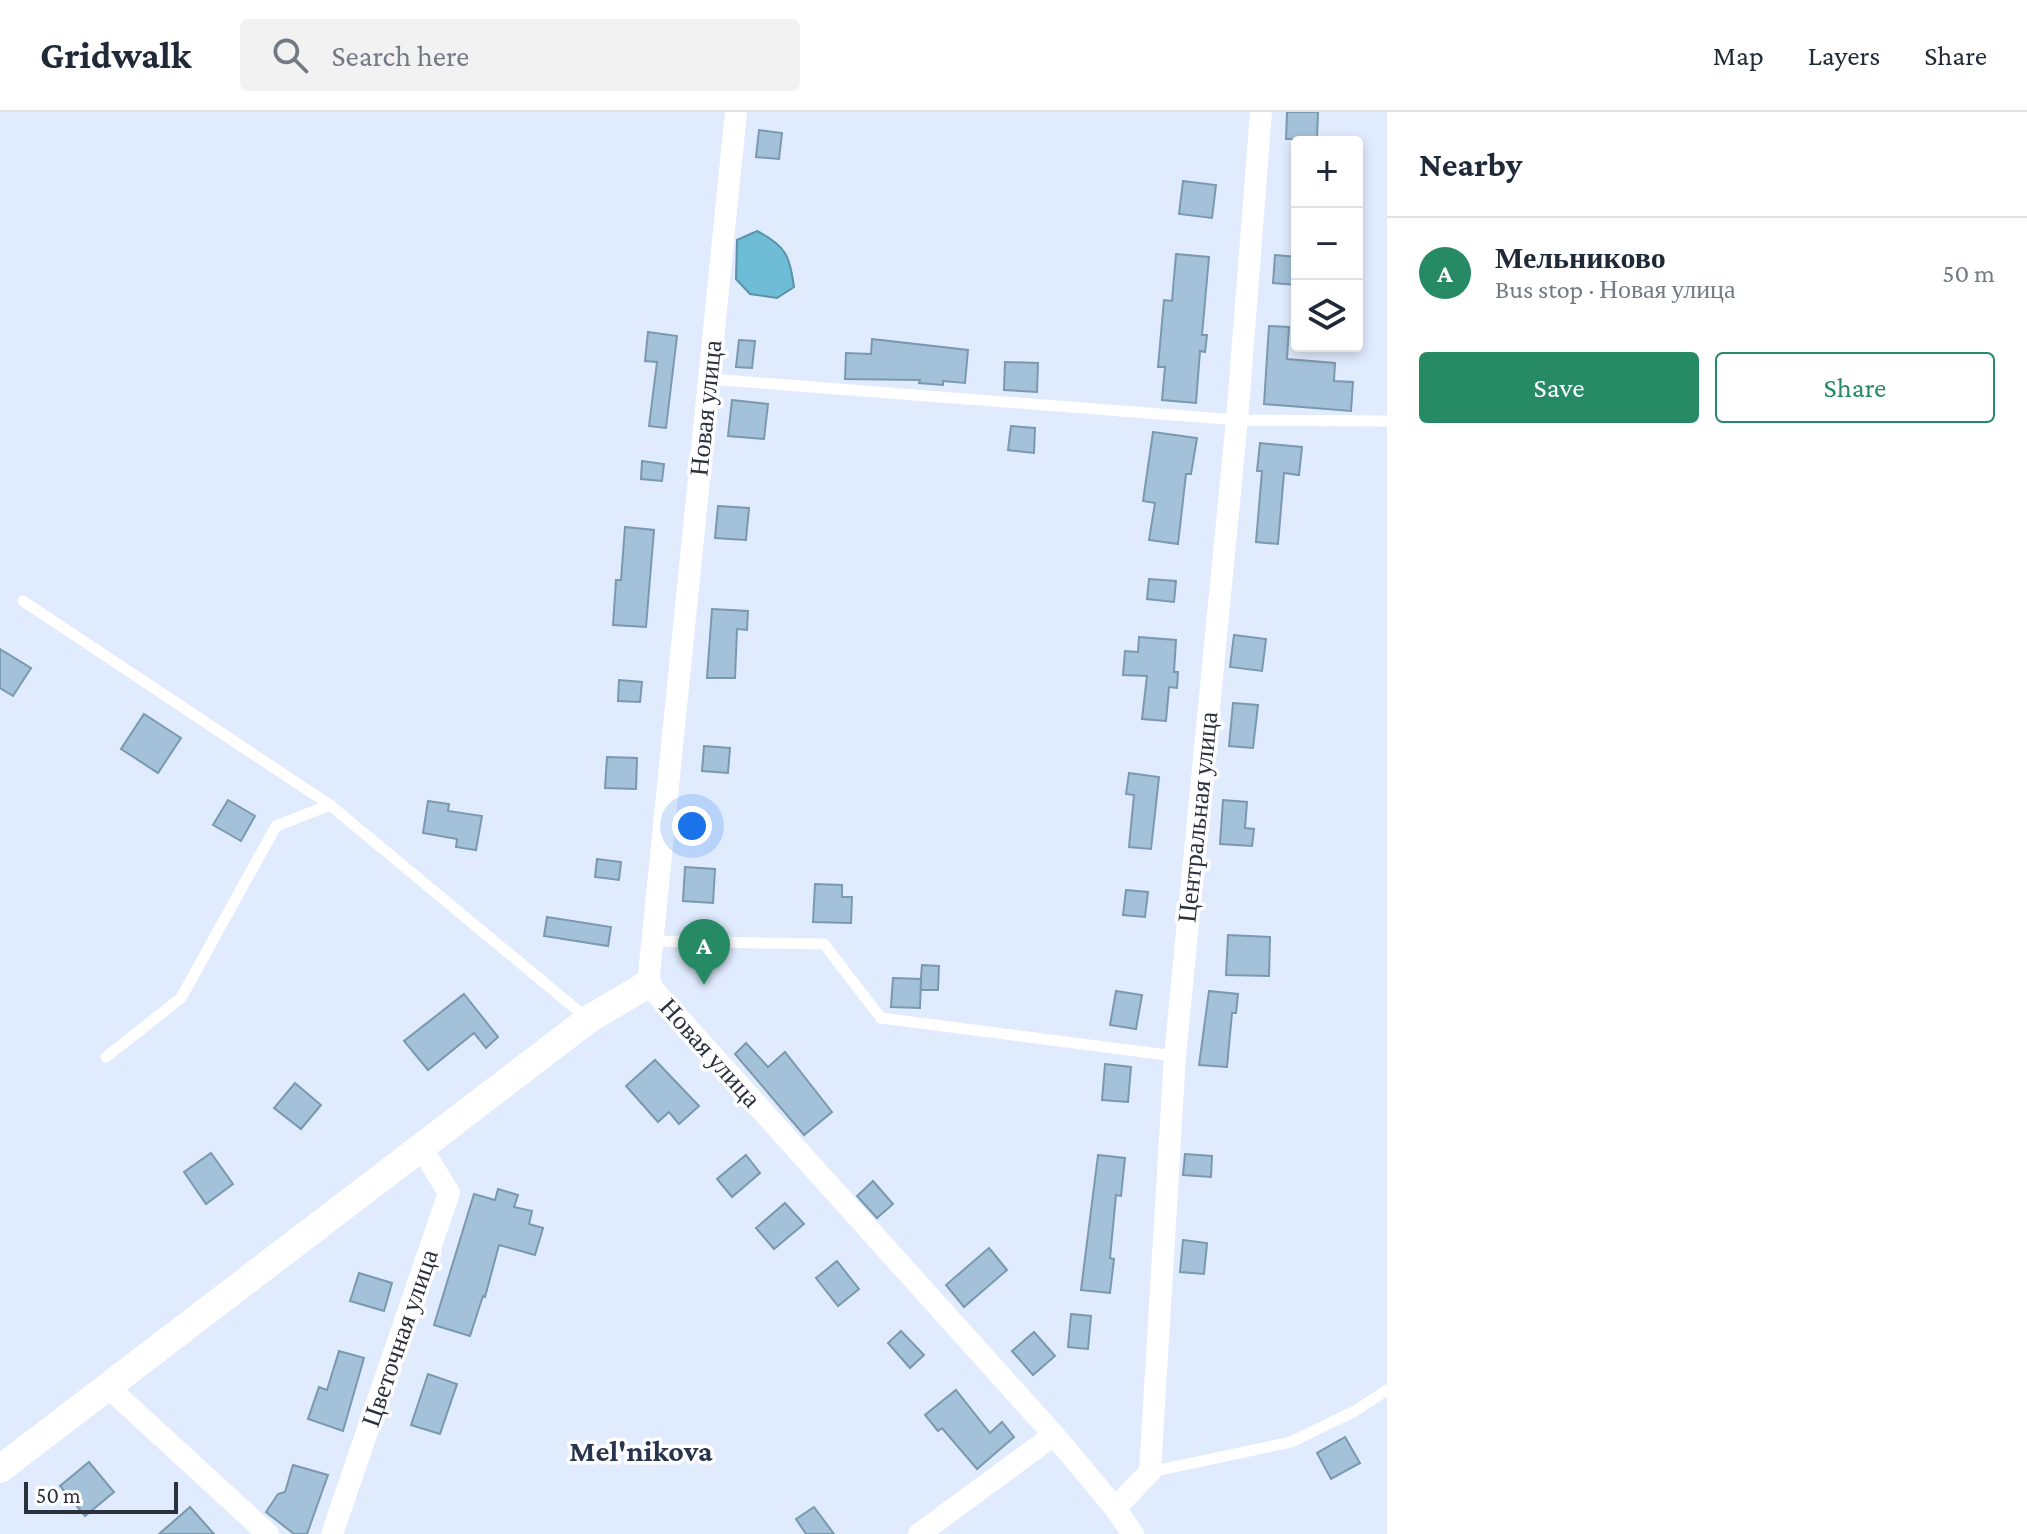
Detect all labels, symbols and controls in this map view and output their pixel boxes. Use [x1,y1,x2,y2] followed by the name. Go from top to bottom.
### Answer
[240,19,800,91] search box
[268,33,312,77] icon: search
[40,34,192,76] text: Gridwalk
[332,39,469,72] text: Search here
[1713,40,1764,71] text: Map
[1808,40,1880,71] text: Layers
[1924,40,1987,71] text: Share
[1291,136,1363,352] map controls
[1291,136,1363,208] button: +
[1419,146,1522,183] text: Nearby
[1291,208,1363,280] button: −
[1495,241,1666,274] text: Мельниково
[1437,259,1453,288] text: A
[1942,259,1995,288] text: 50 m
[1495,275,1736,304] text: Bus stop · Новая улица
[1291,280,1363,352] button: layers
[684,338,728,477] street label: Новая улица
[1419,352,1699,423] button: Save
[1715,352,1995,423] button: Share
[1172,710,1224,924] street label: Центральная улица
[672,806,712,846] your location
[678,919,730,985] pin: A
[654,993,767,1114] street label: Новая улица
[356,1245,444,1430] street label: Цветочная улица
[569,1434,713,1467] district label: Mel'nikova
[24,1478,178,1514] scale bar
[36,1483,81,1508] text: 50 m

